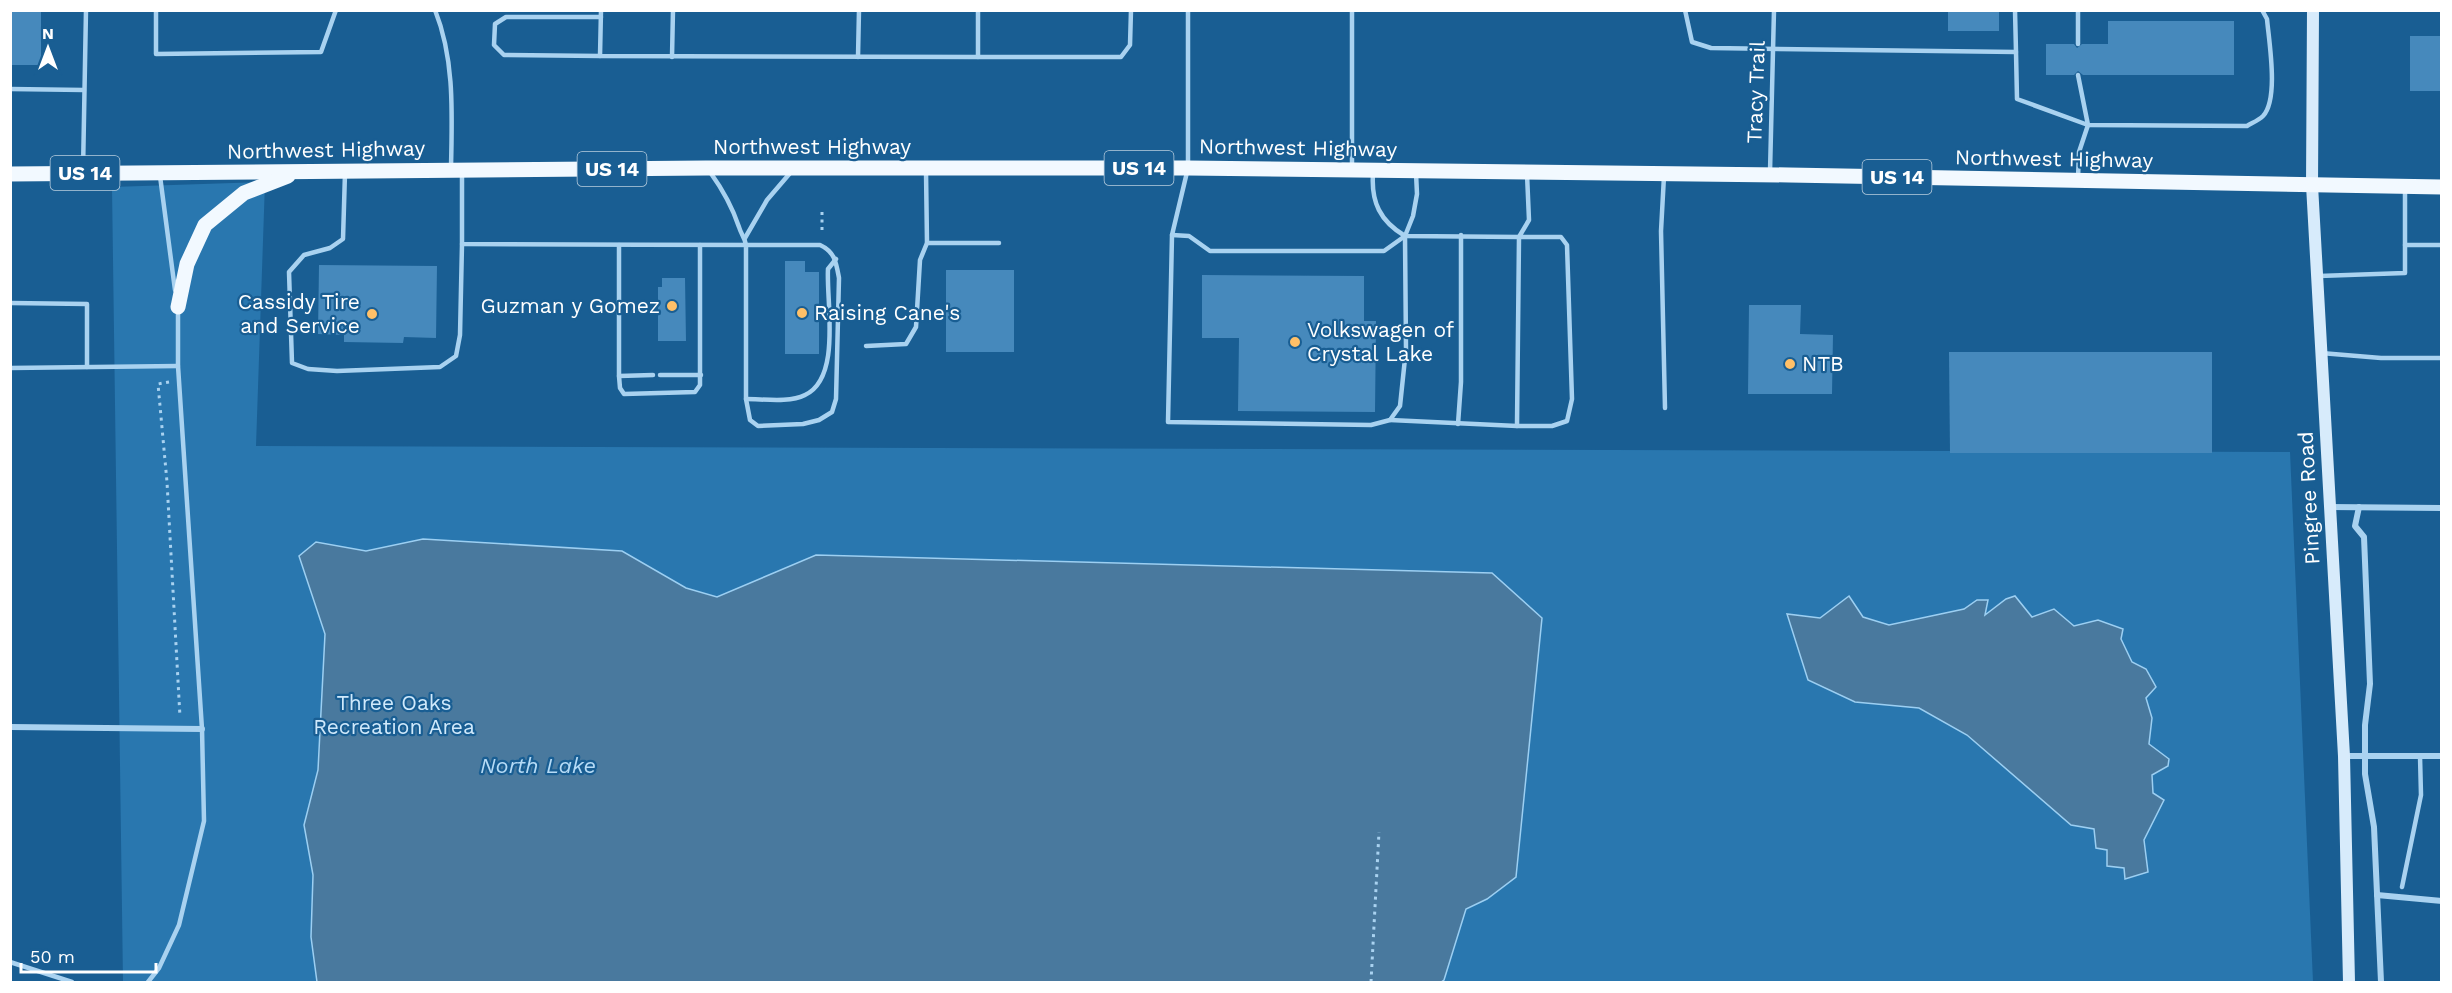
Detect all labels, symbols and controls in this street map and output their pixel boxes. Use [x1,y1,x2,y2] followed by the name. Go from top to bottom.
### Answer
[18,18,78,78] north arrow
[42,24,54,43] text: N
[1741,39,1770,144] street label: Tracy Trail
[1199,133,1397,162] street label: Northwest Highway
[713,134,911,159] street label: Northwest Highway
[227,135,425,164] street label: Northwest Highway
[1955,144,2153,173] street label: Northwest Highway
[1104,151,1174,185] road number: US 14
[578,152,646,186] road number: US 14
[50,156,119,190] road number: US 14
[1862,160,1932,194] road number: US 14
[238,289,360,338] place label: Cassidy Tire and Service
[480,293,660,318] place label: Guzman y Gomez
[665,299,679,313] marker: Guzman y Gomez
[814,300,960,325] place label: Raising Cane's
[795,306,809,320] marker: Raising Cane's
[365,307,379,321] marker: Cassidy Tire and Service
[1307,317,1454,366] place label: Volkswagen of Crystal Lake
[1288,335,1302,349] marker: Volkswagen of Crystal Lake
[1802,351,1844,376] place label: NTB
[1783,357,1797,371] marker: NTB
[2293,431,2324,565] street label: Pingree Road
[313,690,475,739] park label: Three Oaks Recreation Area
[480,753,596,778] water label: North Lake
[21,936,156,974] scale bar
[30,946,75,967] text: 50 m

